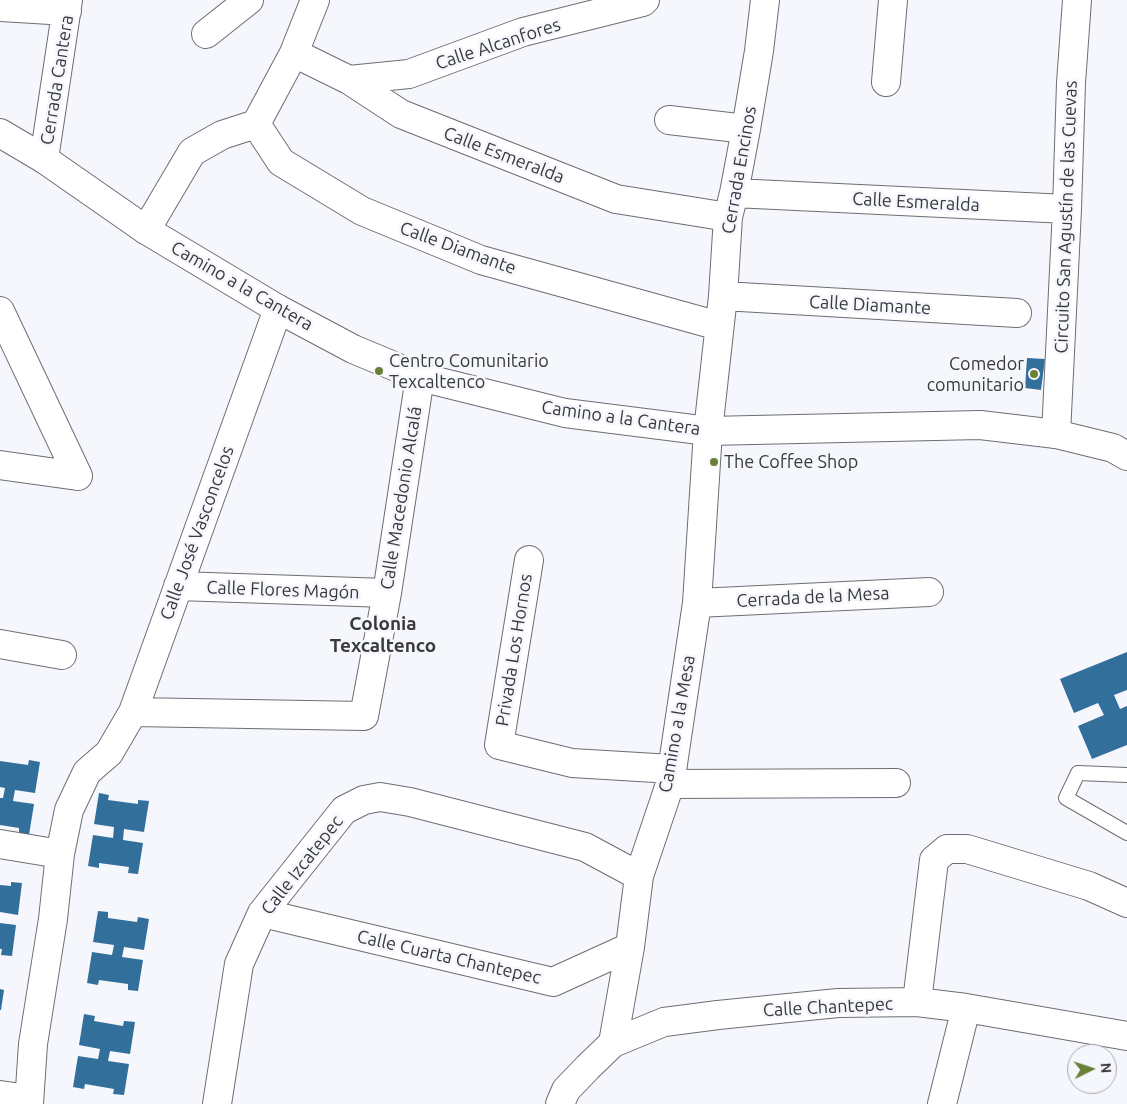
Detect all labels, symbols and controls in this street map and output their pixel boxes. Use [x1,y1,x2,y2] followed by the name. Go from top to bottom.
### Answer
[36,13,78,147] street label: Cerrada Cantera
[433,14,563,74] street label: Calle Alcanfores
[1050,80,1082,354] street label: Circuito San Agustín de las Cuevas
[717,104,761,236] street label: Cerrada Encinos
[441,122,567,188] street label: Calle Esmeralda
[852,188,980,216] street label: Calle Esmeralda
[397,217,519,279] street label: Calle Diamante
[167,237,317,335] street label: Camino a la Cantera
[808,291,932,319] street label: Calle Diamante
[389,350,549,392] place label: Centro Comunitario Texcaltenco
[927,353,1024,396] place label: Comedor comunitario
[373,365,385,377] marker: Centro Comunitario Texcaltenco
[1028,368,1040,380] marker: Comedor comunitario
[540,396,702,440] street label: Camino a la Cantera
[376,405,426,591] street label: Calle Macedonio Alcalá
[155,443,239,623] street label: Calle José Vasconcelos
[724,451,858,473] place label: The Coffee Shop
[708,456,720,468] marker: The Coffee Shop
[491,572,537,728] street label: Privada Los Hornos
[206,577,360,603] street label: Calle Flores Magón
[736,582,890,612] street label: Cerrada de la Mesa
[330,613,436,657] district label: Colonia Texcaltenco
[654,654,700,794] street label: Camino a la Mesa
[257,811,347,919] street label: Calle Izcatepec
[355,925,543,989] street label: Calle Cuarta Chantepec
[762,993,894,1021] street label: Calle Chantepec
[1067,1044,1117,1094] north arrow
[1098,1062,1114,1074] text: N

